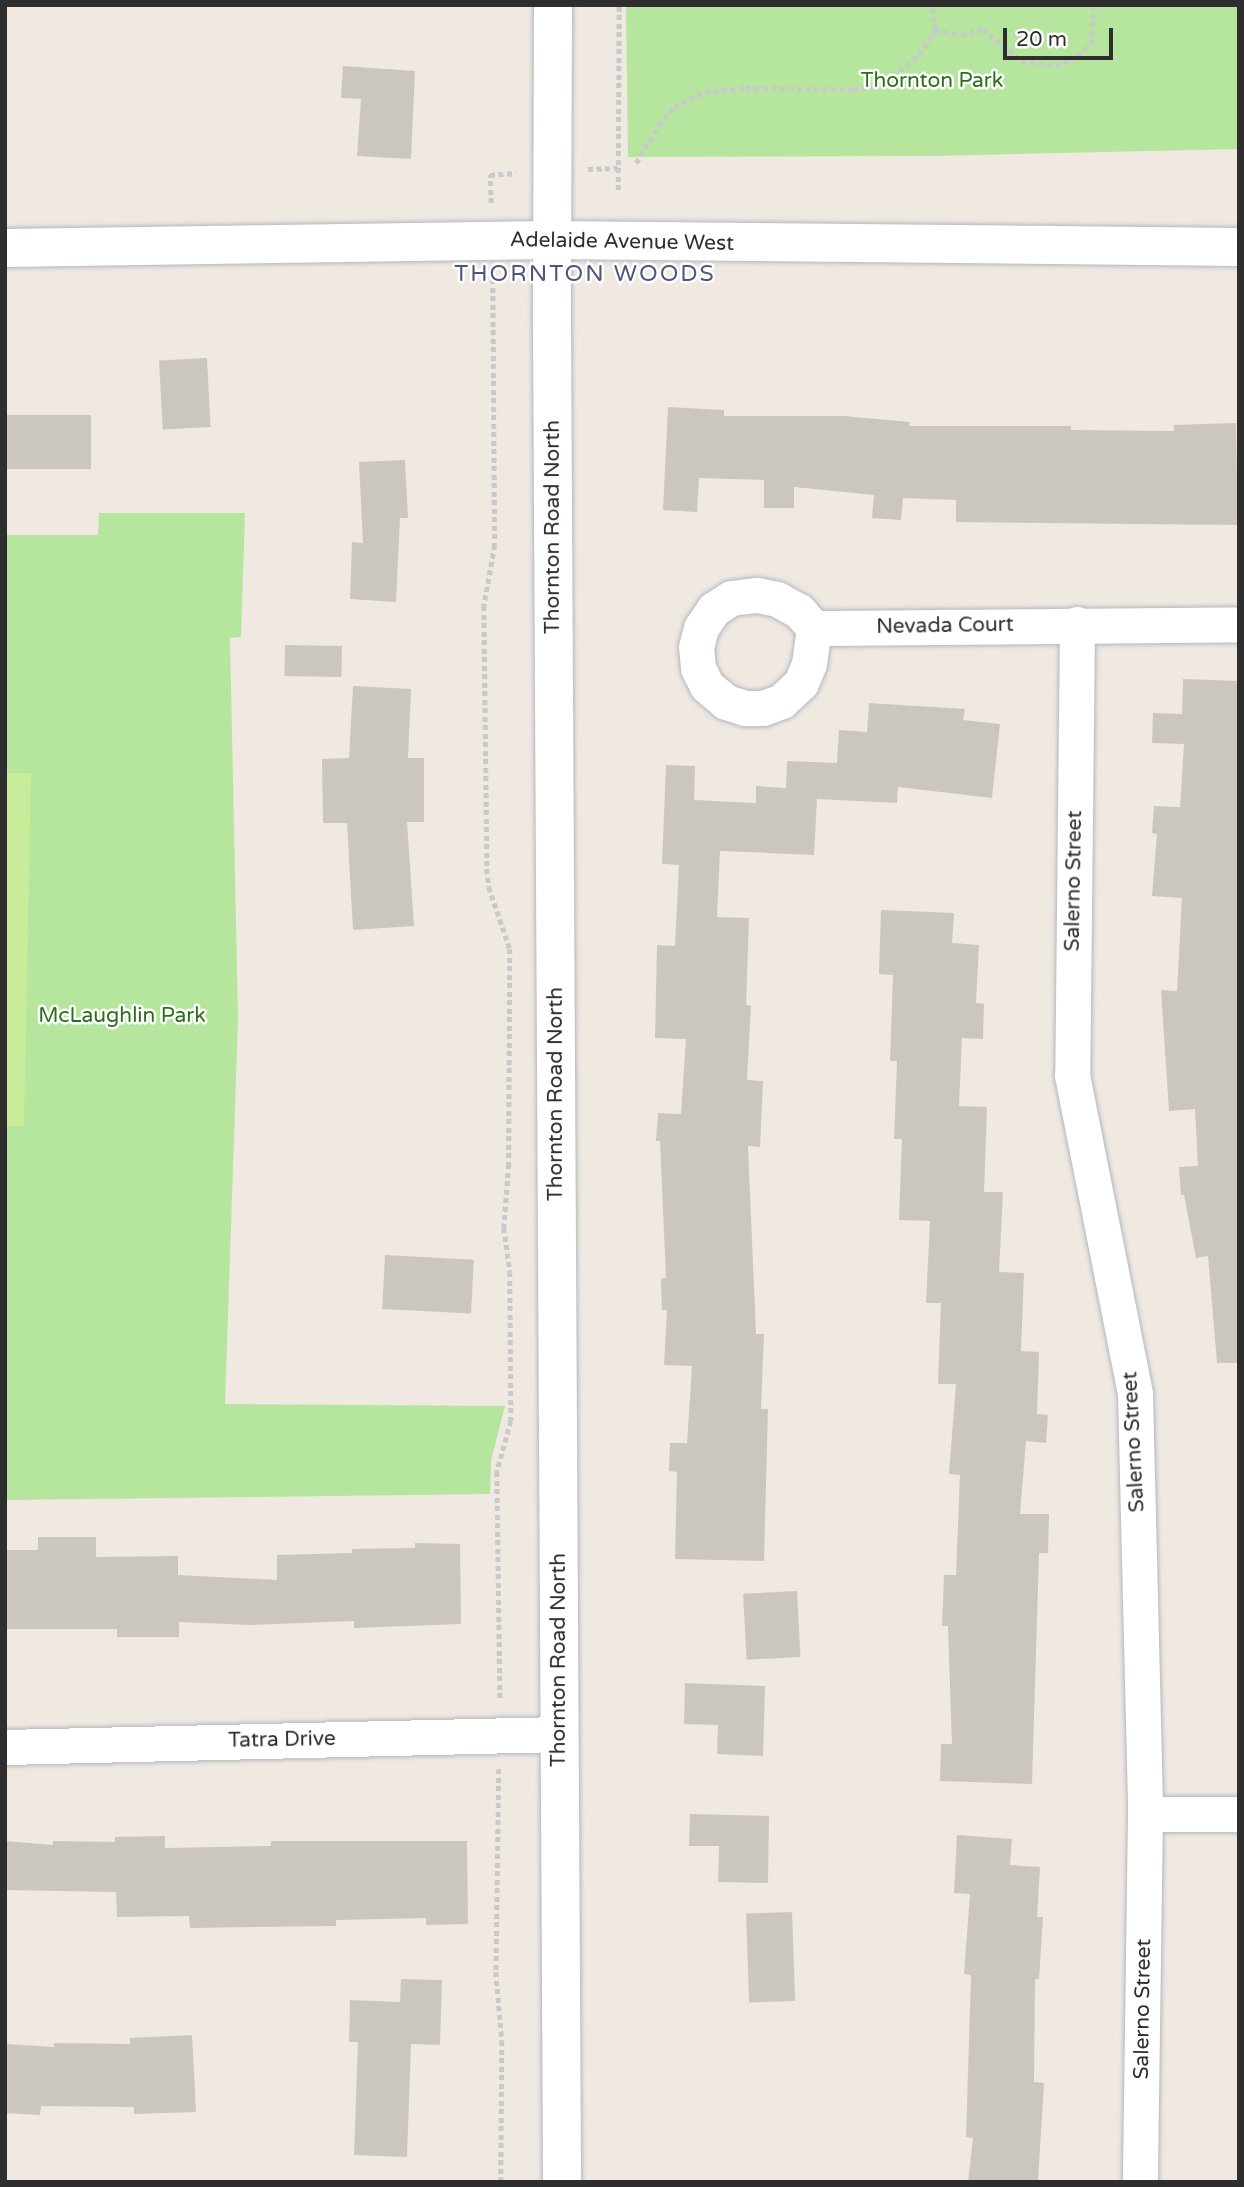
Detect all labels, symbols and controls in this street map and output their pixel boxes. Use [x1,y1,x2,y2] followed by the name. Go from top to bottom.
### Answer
[1006,14,1116,58] scale bar
[1016,27,1067,52] text: 20 m
[861,68,1003,94] park label: Thornton Park
[510,227,734,257] street label: Adelaide Avenue West
[456,260,714,288] district label: THORNTON WOODS
[540,420,566,634] street label: Thornton Road North
[876,612,1014,640] street label: Nevada Court
[1060,810,1088,952] street label: Salerno Street
[543,987,569,1201] street label: Thornton Road North
[38,1003,206,1029] park label: McLaughlin Park
[1118,1371,1150,1513] street label: Salerno Street
[546,1553,572,1767] street label: Thornton Road North
[228,1726,336,1754] street label: Tatra Drive
[1129,1938,1157,2080] street label: Salerno Street

